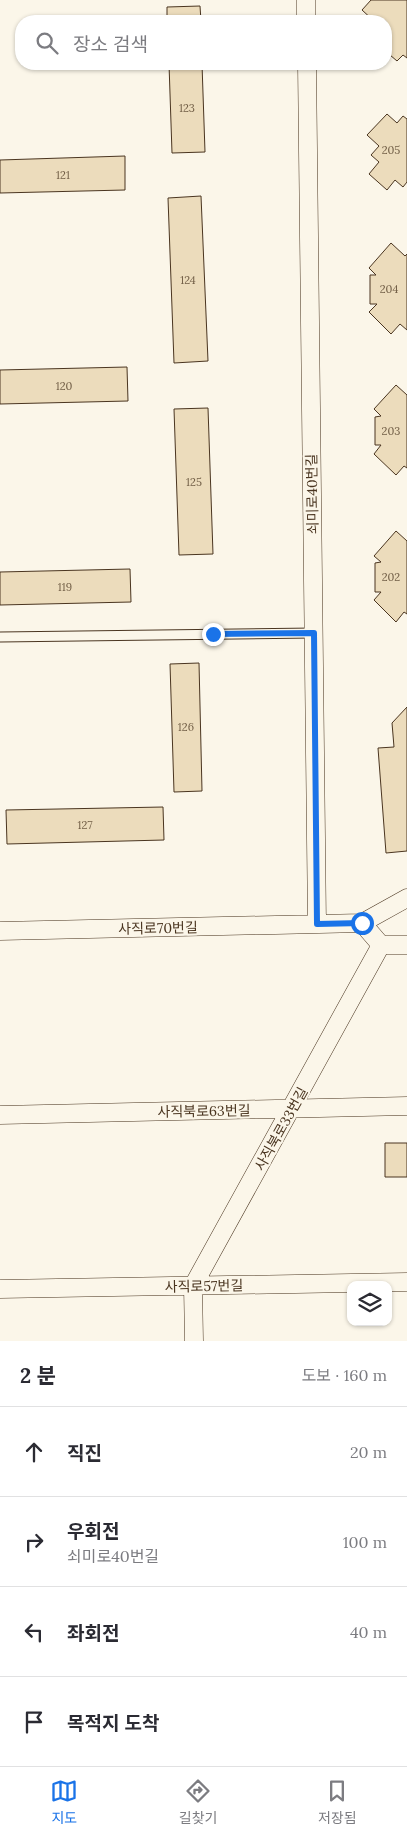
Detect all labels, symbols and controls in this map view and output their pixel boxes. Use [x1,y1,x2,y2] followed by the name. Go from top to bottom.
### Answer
[15,15,392,70] search box
[33,29,61,57] icon: search
[73,32,148,56] text: 장소 검색
[179,101,195,115] house number: 123
[382,143,400,157] house number: 205
[56,168,70,182] house number: 121
[180,273,196,287] house number: 124
[380,282,398,296] house number: 204
[56,379,73,393] house number: 120
[382,424,400,438] house number: 203
[302,454,322,534] street label: 쇠미로40번길
[186,475,202,489] house number: 125
[382,570,400,584] house number: 202
[58,580,72,594] house number: 119
[202,623,225,646] route end
[178,720,194,734] house number: 126
[78,818,92,832] house number: 127
[351,912,374,935] route start
[118,918,198,938] street label: 사직로70번길
[251,1084,311,1174] street label: 사직북로33번길
[157,1101,251,1121] street label: 사직북로63번길
[165,1276,243,1296] street label: 사직로57번길
[347,1281,392,1326] map controls
[347,1281,392,1326] button: layers
[20,1362,56,1389] text: 2 분
[302,1365,387,1385] text: 도보 · 160 m
[20,1438,48,1466] icon: ahead
[67,1441,102,1465] text: 직진
[350,1442,387,1462] text: 20 m
[67,1519,119,1543] text: 우회전
[20,1528,48,1556] icon: right
[343,1532,387,1552] text: 100 m
[67,1546,159,1566] text: 쇠미로40번길
[20,1618,48,1646] icon: left
[67,1621,119,1645] text: 좌회전
[350,1622,387,1642] text: 40 m
[20,1708,48,1736] icon: arrive
[67,1711,159,1735] text: 목적지 도착
[50,1777,78,1827] tab: 지도
[179,1777,217,1827] tab: 길찾기
[318,1777,357,1827] tab: 저장됨

